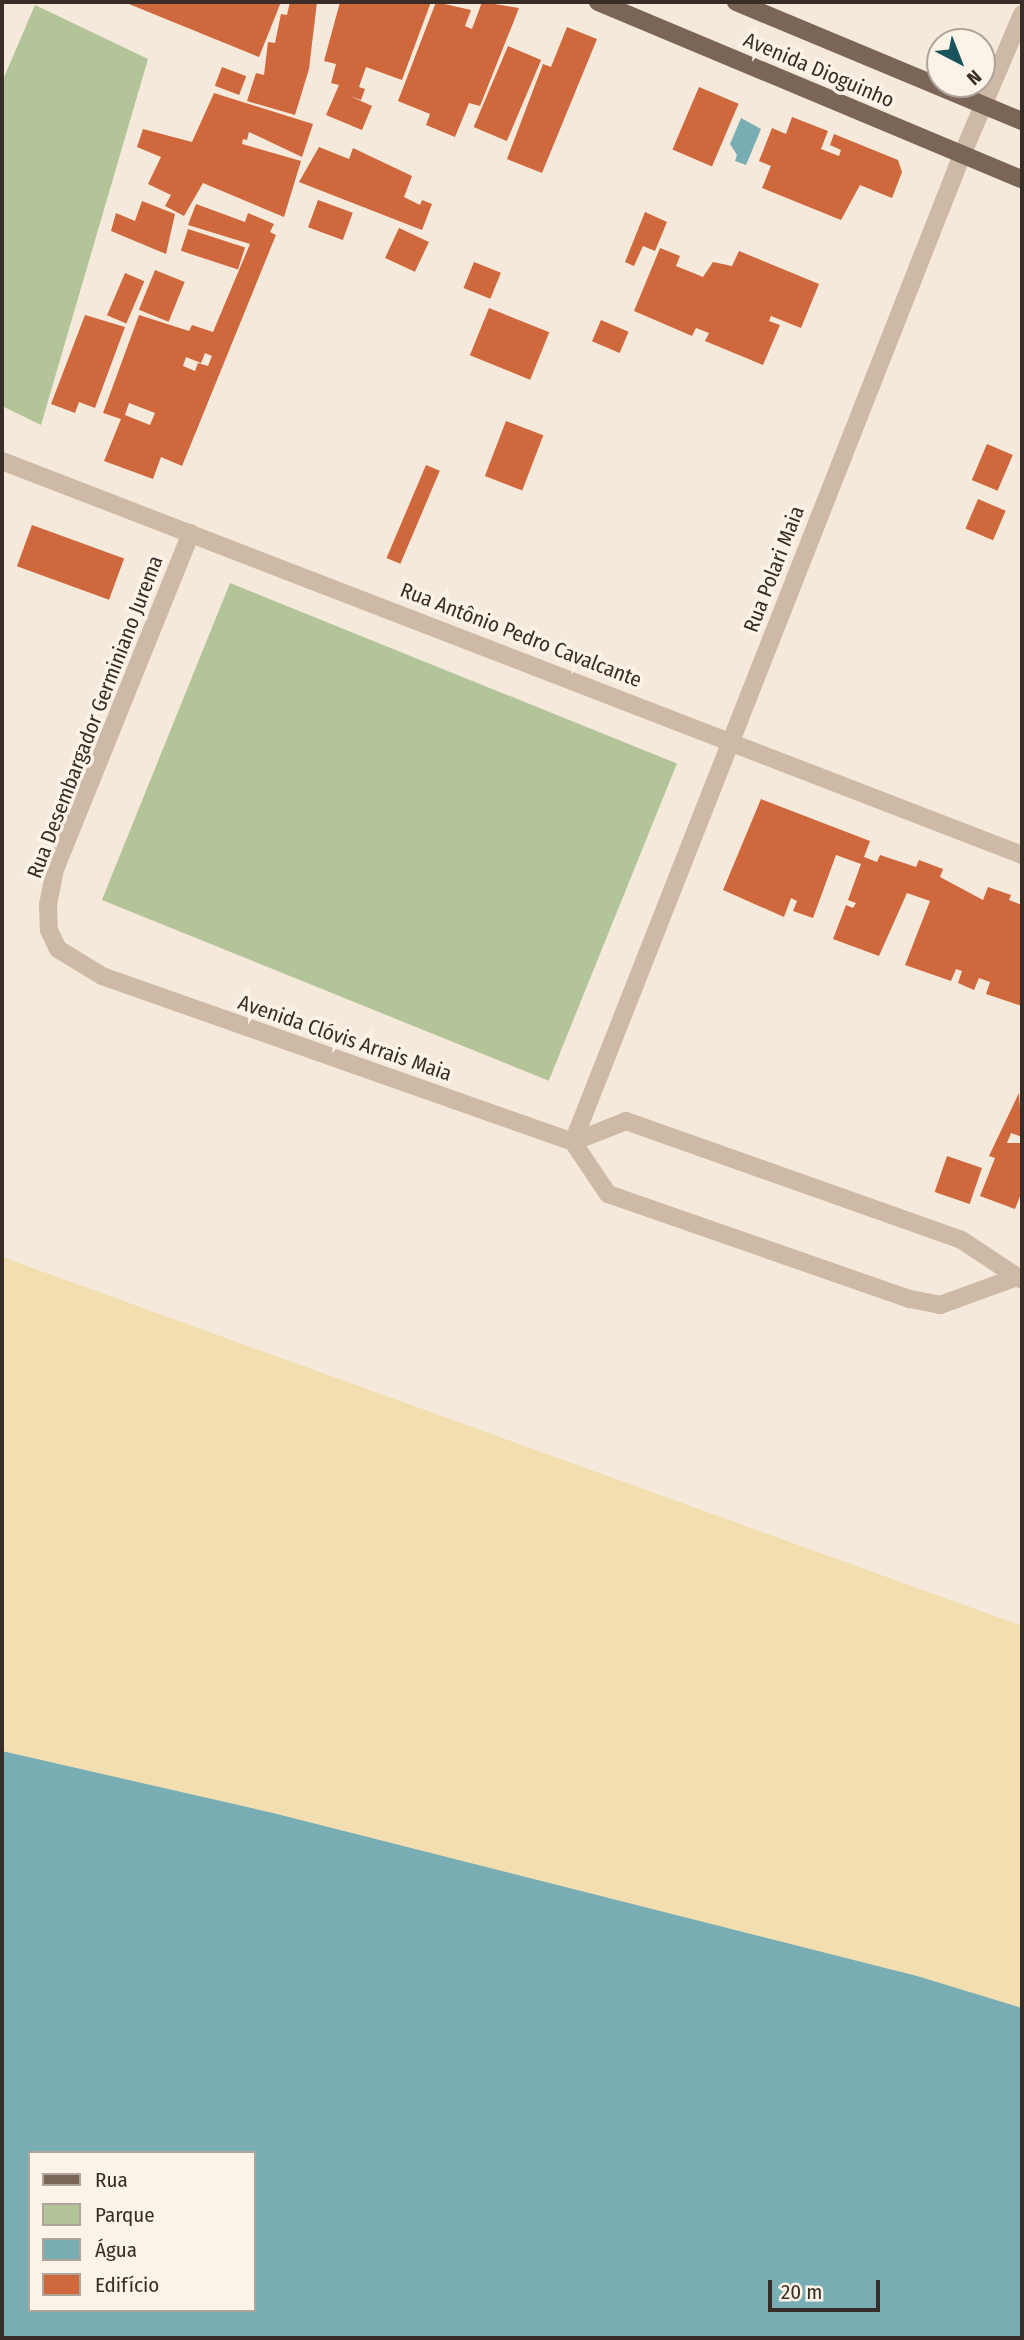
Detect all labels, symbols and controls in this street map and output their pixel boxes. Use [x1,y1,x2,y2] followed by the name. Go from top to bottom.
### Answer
[740,27,898,113] street label: Avenida Dioguinho
[926,28,996,98] north arrow
[962,65,986,90] text: N
[738,502,810,636] street label: Rua Polari Maia
[22,552,168,882] street label: Rua Desembargador Germiniano Jurema
[397,577,645,693] street label: Rua Antônio Pedro Cavalcante
[235,990,455,1086] street label: Avenida Clóvis Arrais Maia
[28,2151,256,2312] legend
[95,2167,128,2193] text: Rua
[95,2202,155,2228] text: Parque
[95,2237,137,2263] text: Água
[772,2266,884,2310] scale bar
[95,2272,159,2298] text: Edifício
[781,2279,822,2305] text: 20 m

